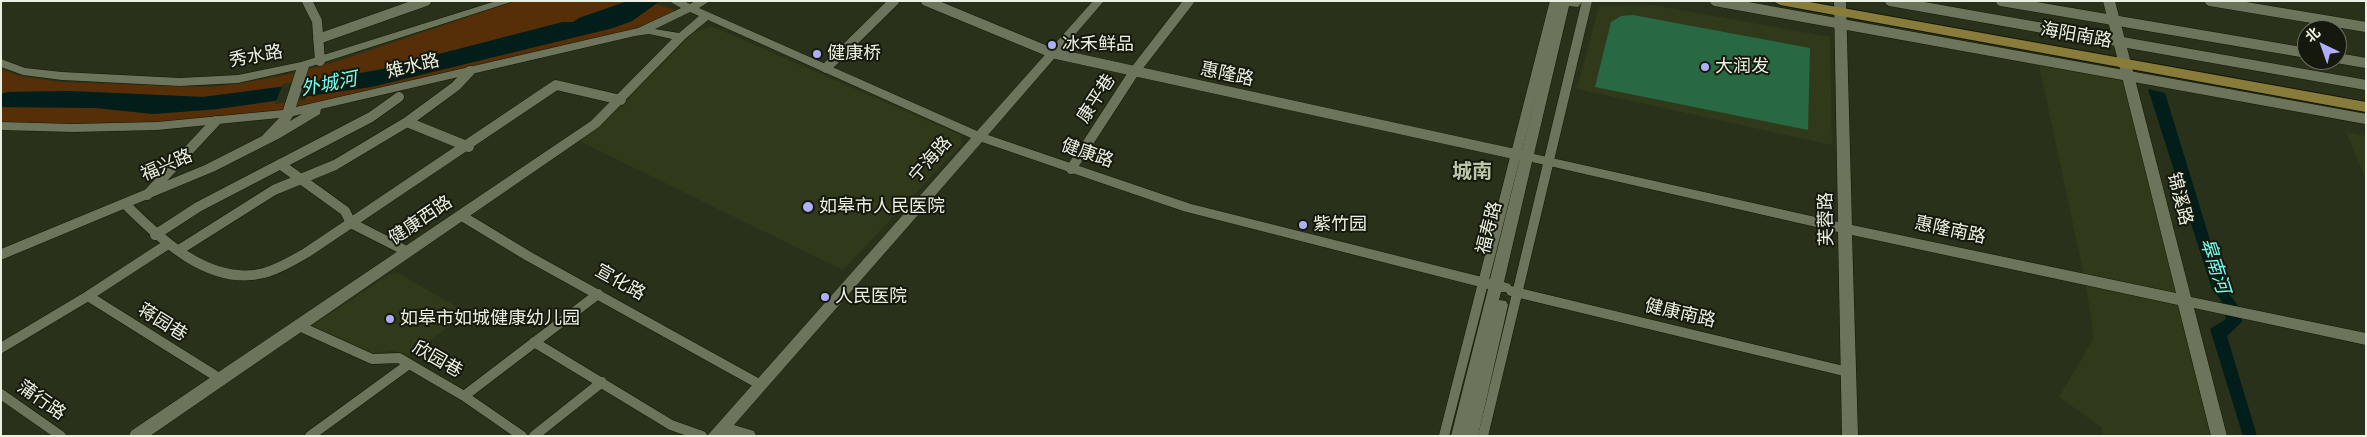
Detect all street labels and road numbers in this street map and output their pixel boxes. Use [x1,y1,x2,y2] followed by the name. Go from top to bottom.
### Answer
[2039,19,2113,53] street label: 海阳南路
[228,42,284,72] street label: 秀水路
[384,50,442,84] street label: 雉水路
[1198,59,1256,91] street label: 惠隆路
[1073,70,1121,128] street label: 康平巷
[905,133,957,187] street label: 宁海路
[1058,135,1116,173] street label: 健康路
[138,146,196,186] street label: 福兴路
[2162,170,2196,228] street label: 锦溪路
[385,192,457,250] street label: 健康西路
[1816,192,1838,246] street label: 芙蓉路
[1473,199,1507,257] street label: 福寿路
[1913,213,1987,249] street label: 惠隆南路
[591,260,649,306] street label: 宣化路
[1642,295,1718,333] street label: 健康南路
[133,300,191,346] street label: 蒋园巷
[408,337,466,383] street label: 欣园巷
[13,377,69,425] street label: 蒲行路

